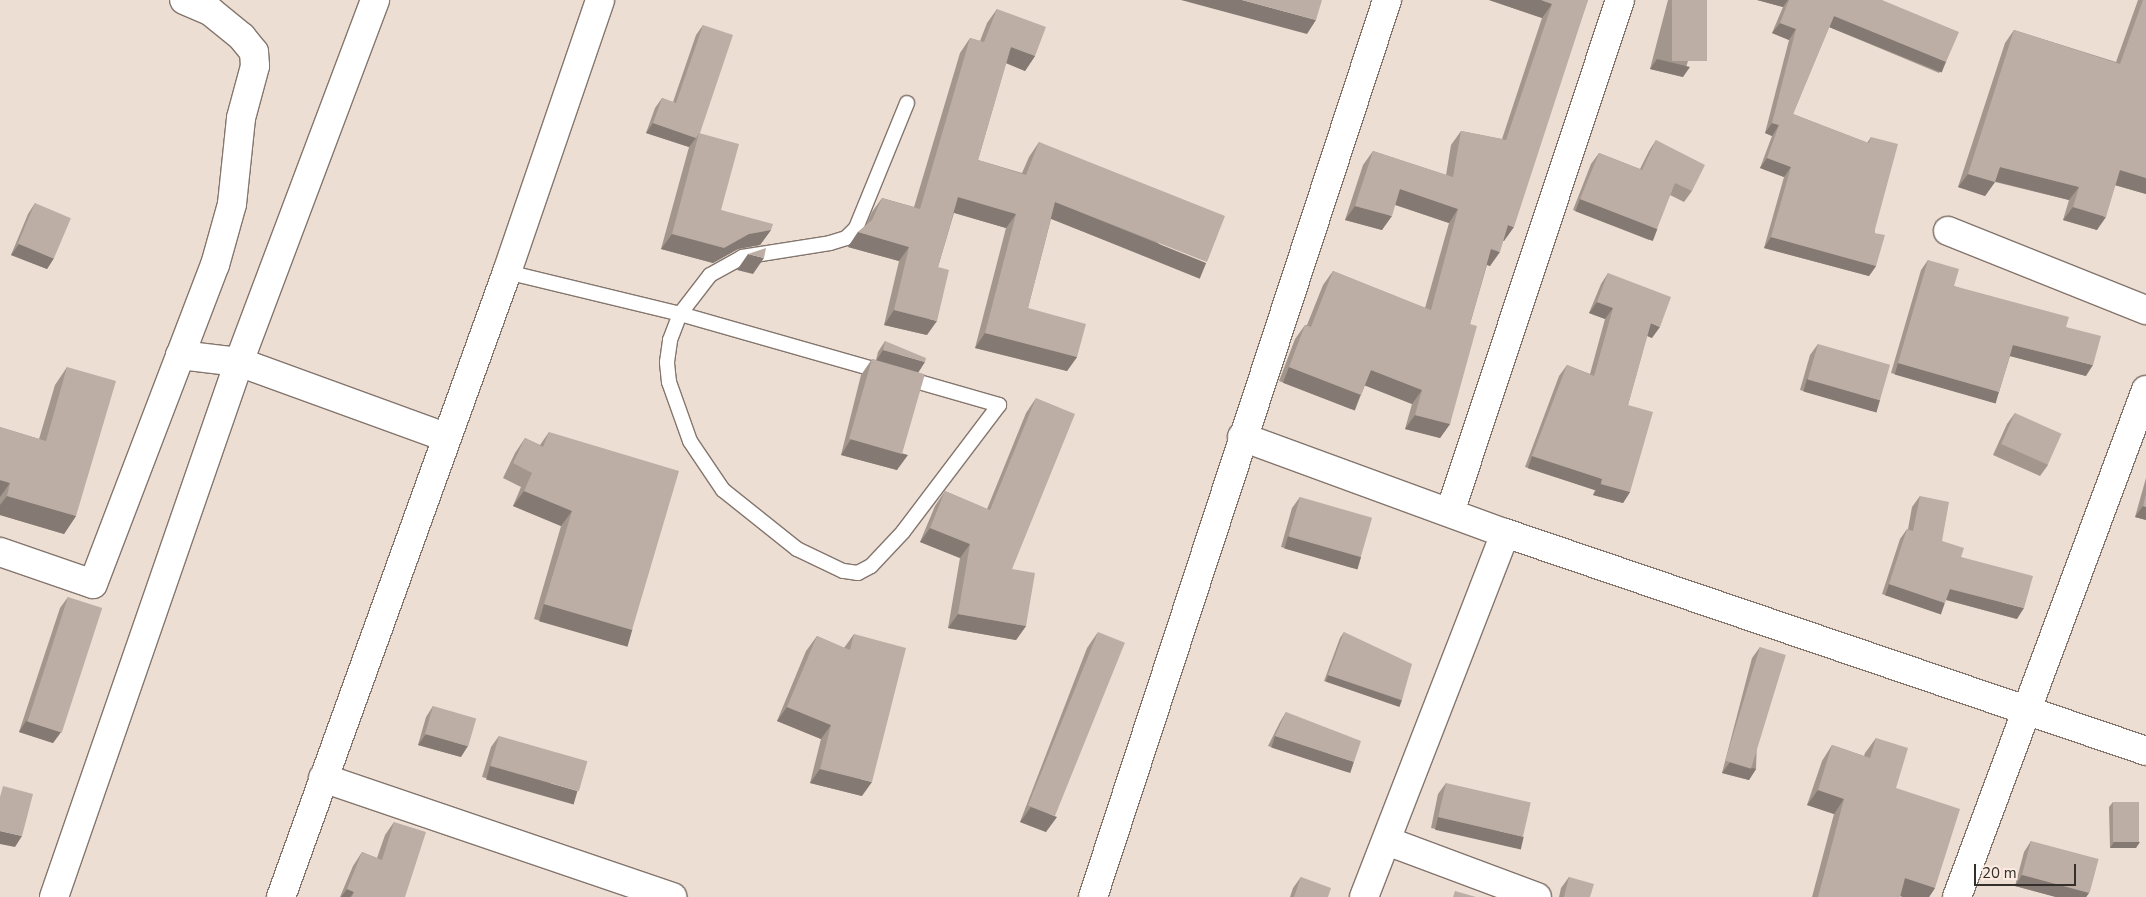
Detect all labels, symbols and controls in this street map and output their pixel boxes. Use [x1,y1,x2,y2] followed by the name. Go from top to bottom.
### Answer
[1976,854,2078,886] scale bar
[1982,863,2017,883] text: 20 m

